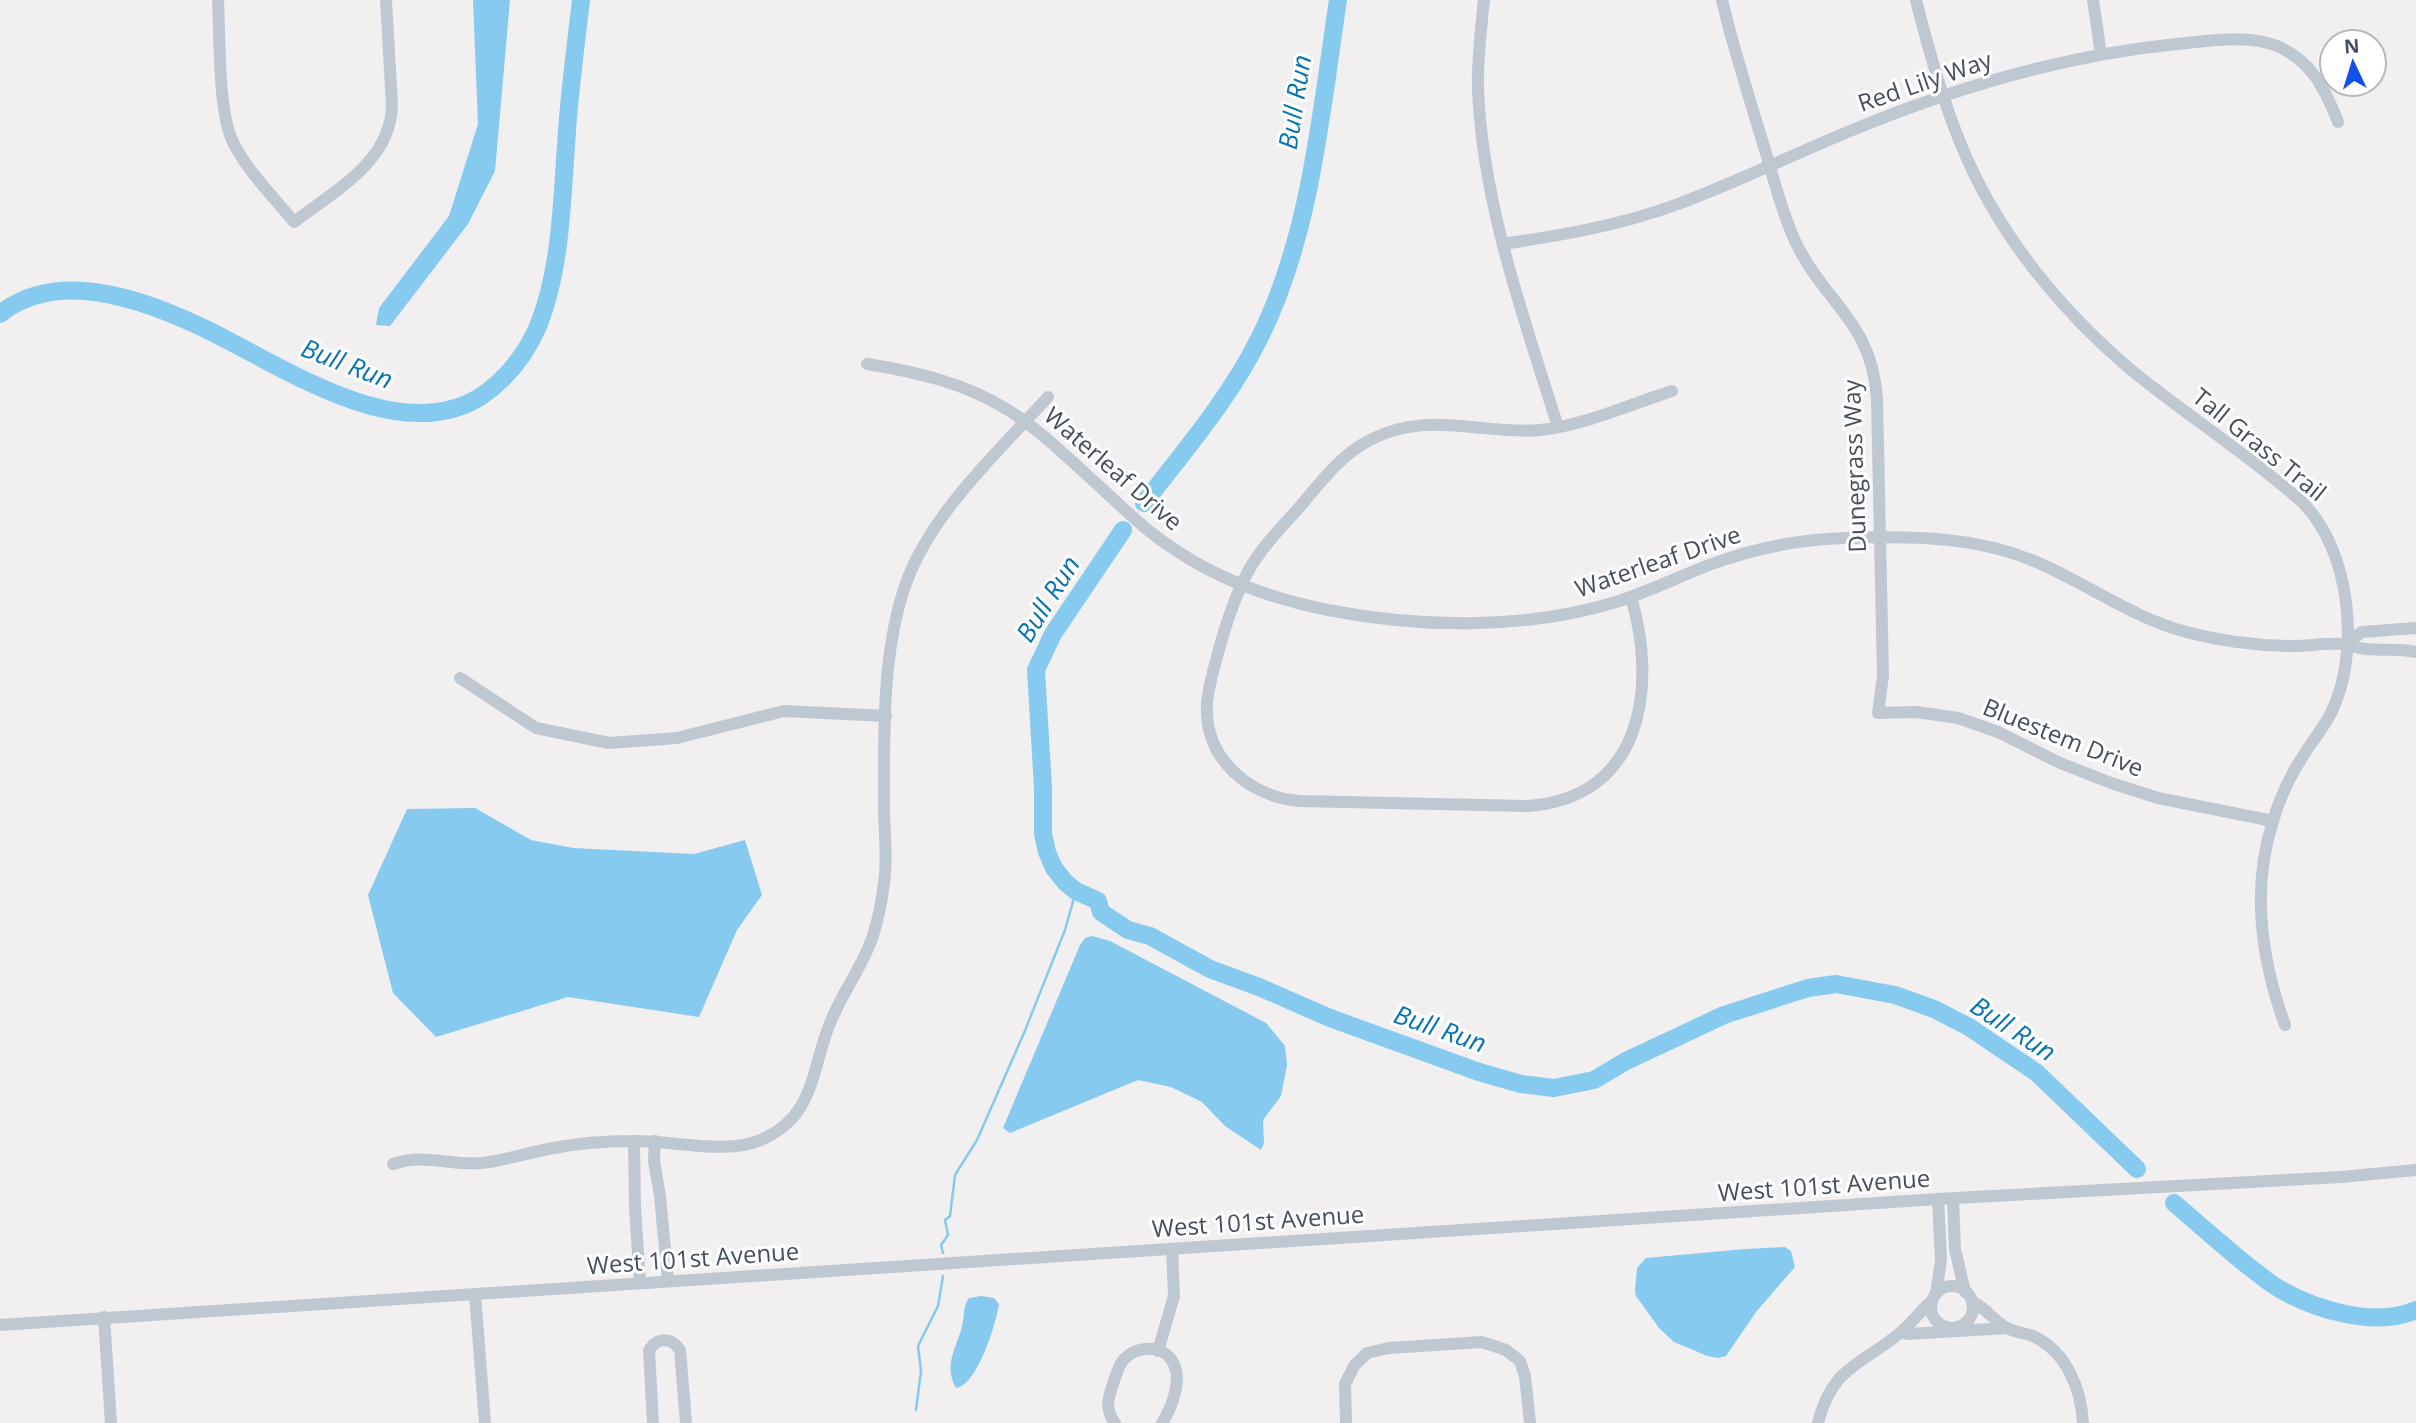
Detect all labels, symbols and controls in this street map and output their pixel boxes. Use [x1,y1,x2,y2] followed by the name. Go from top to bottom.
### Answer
[2318,28,2388,98] north arrow
[2343,33,2360,60] text: N
[1853,42,1997,119] street label: Red Lily Way
[1269,52,1319,152] water label: Bull Run
[296,329,398,397] water label: Bull Run
[1834,378,1873,553] street label: Dunegrass Way
[2186,380,2334,508] street label: Tall Grass Trail
[1038,399,1190,537] street label: Waterleaf Drive
[1570,517,1745,604] street label: Waterleaf Drive
[1007,549,1088,648] water label: Bull Run
[1978,689,2149,784] street label: Bluestem Drive
[1964,987,2063,1069] water label: Bull Run
[1389,996,1491,1061] water label: Bull Run
[1717,1161,1931,1208] street label: West 101st Avenue
[1151,1197,1365,1244] street label: West 101st Avenue
[586,1234,800,1281] street label: West 101st Avenue

